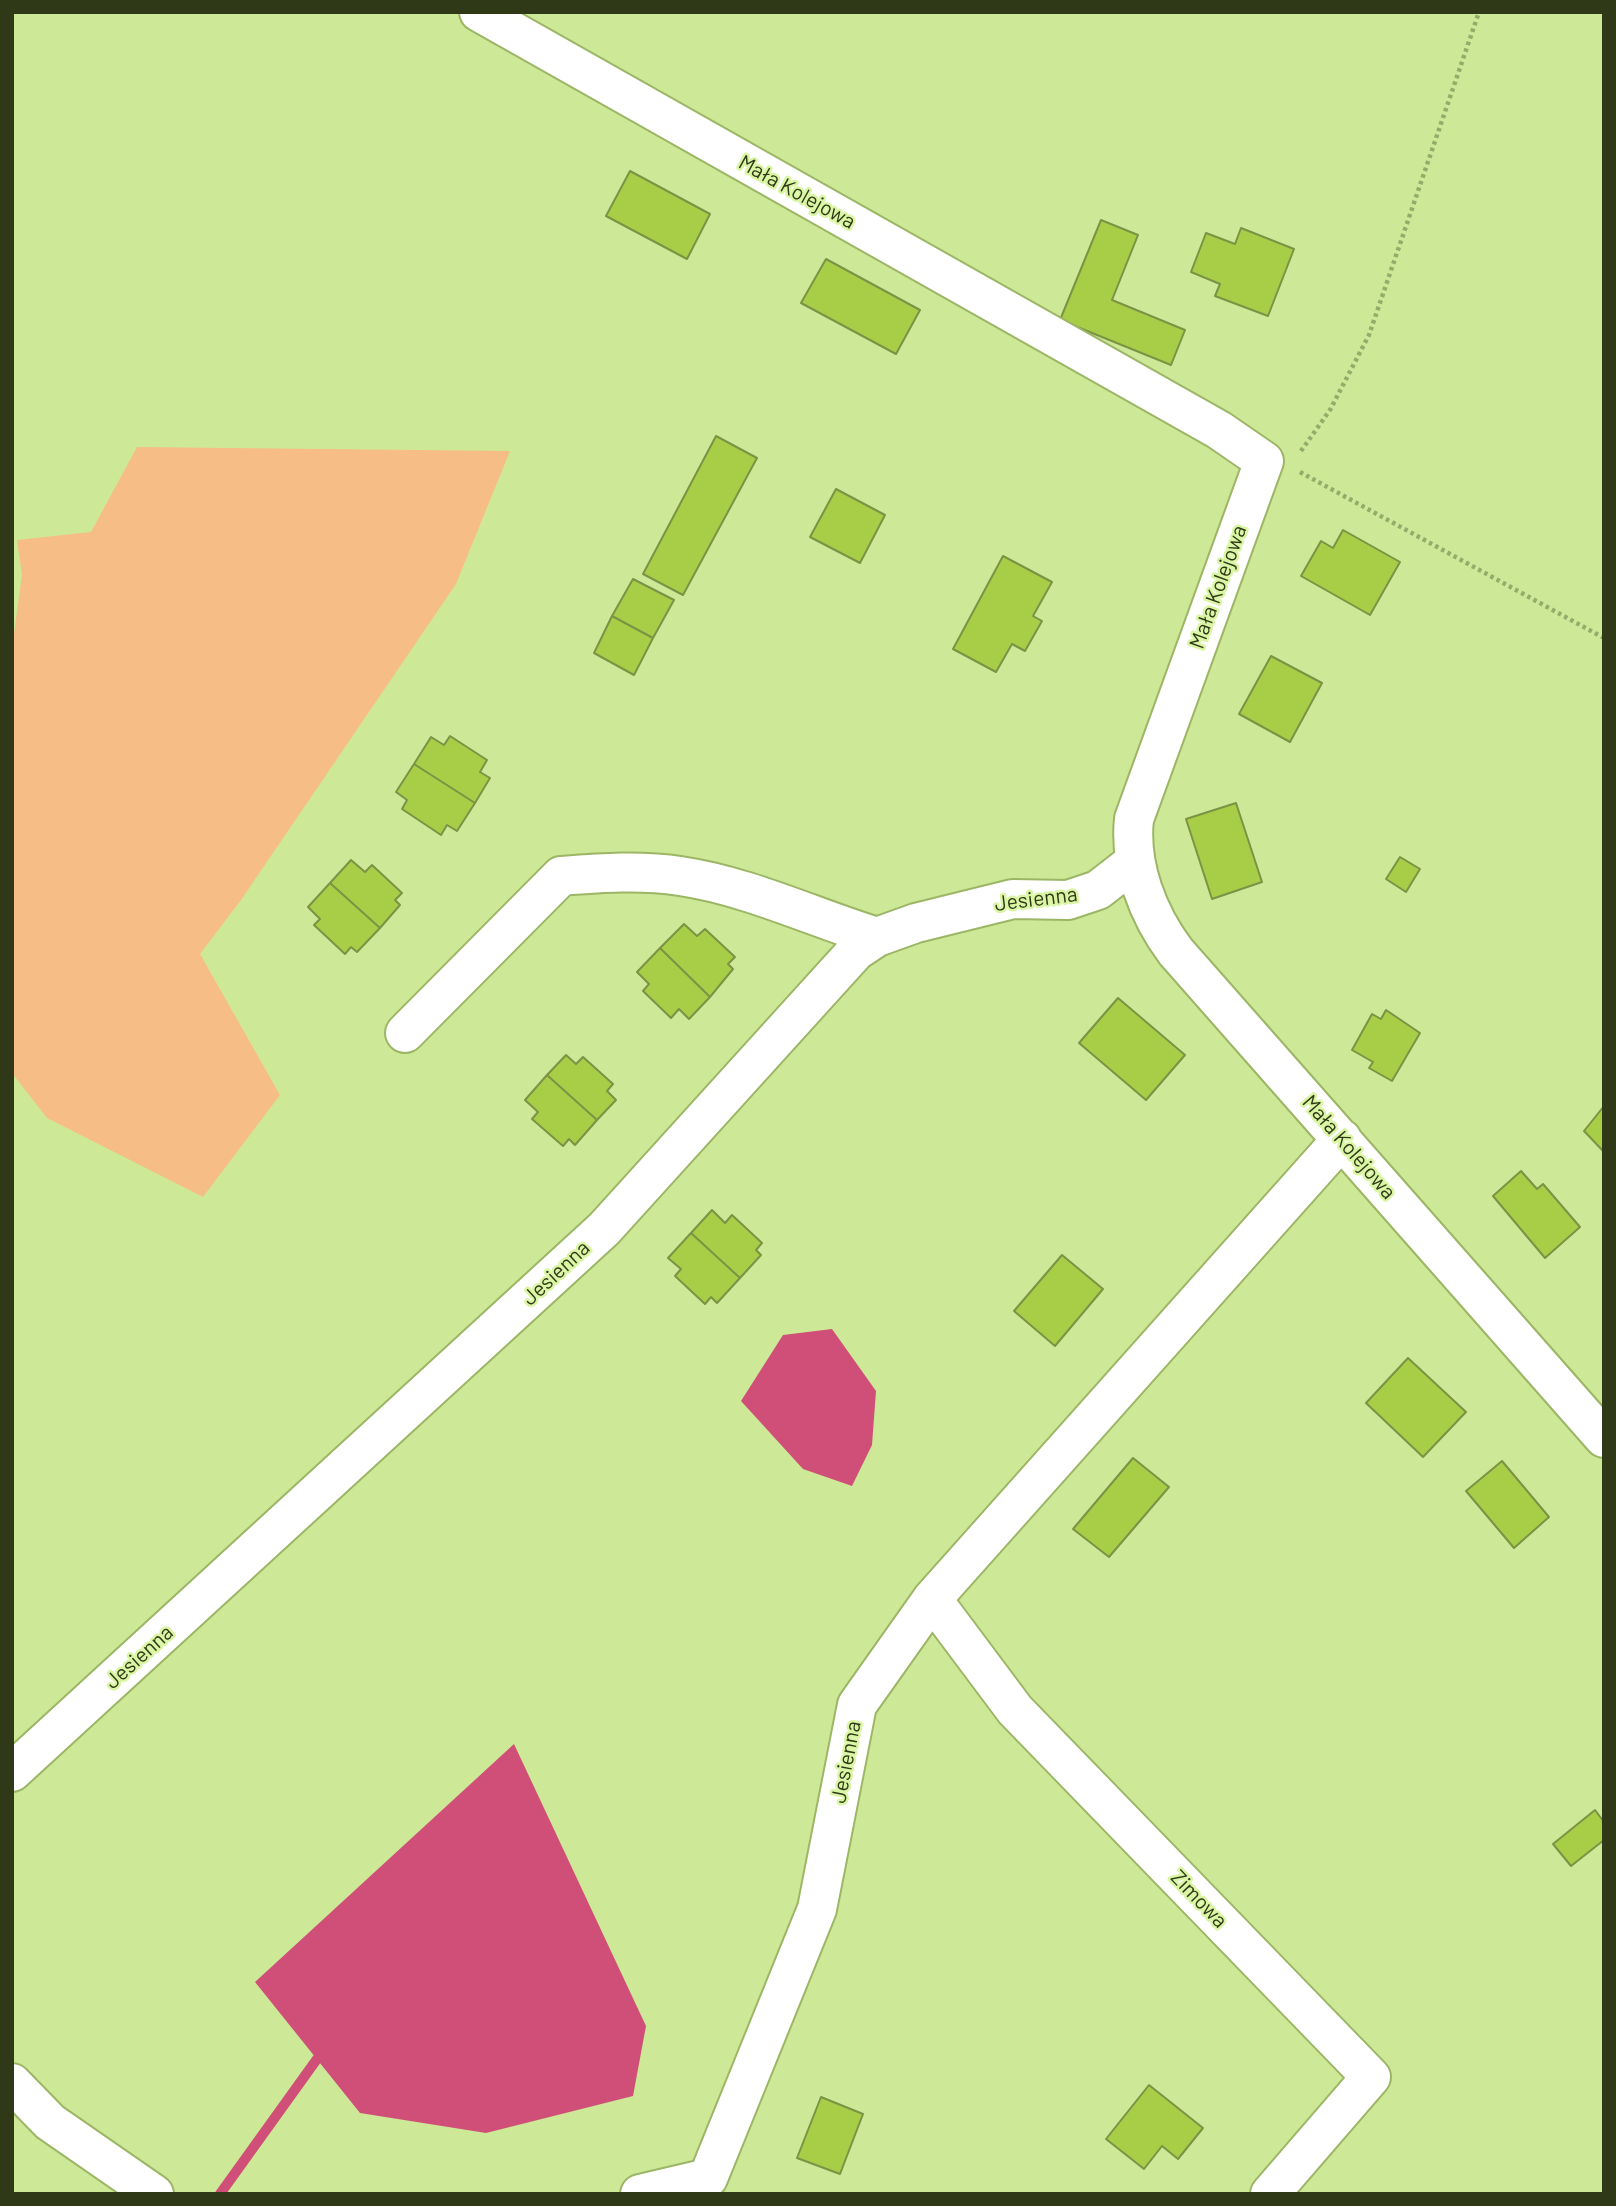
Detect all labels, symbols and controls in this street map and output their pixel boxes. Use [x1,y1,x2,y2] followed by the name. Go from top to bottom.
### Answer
[734,150,860,234] street label: Mała Kolejowa
[1184,522,1252,652] street label: Mała Kolejowa
[993,881,1079,917] street label: Jesienna
[1297,1090,1401,1204] street label: Mała Kolejowa
[517,1235,595,1311] street label: Jesienna
[100,1620,178,1694] street label: Jesienna
[826,1719,866,1805] street label: Jesienna
[1165,1865,1233,1933] street label: Zimowa

